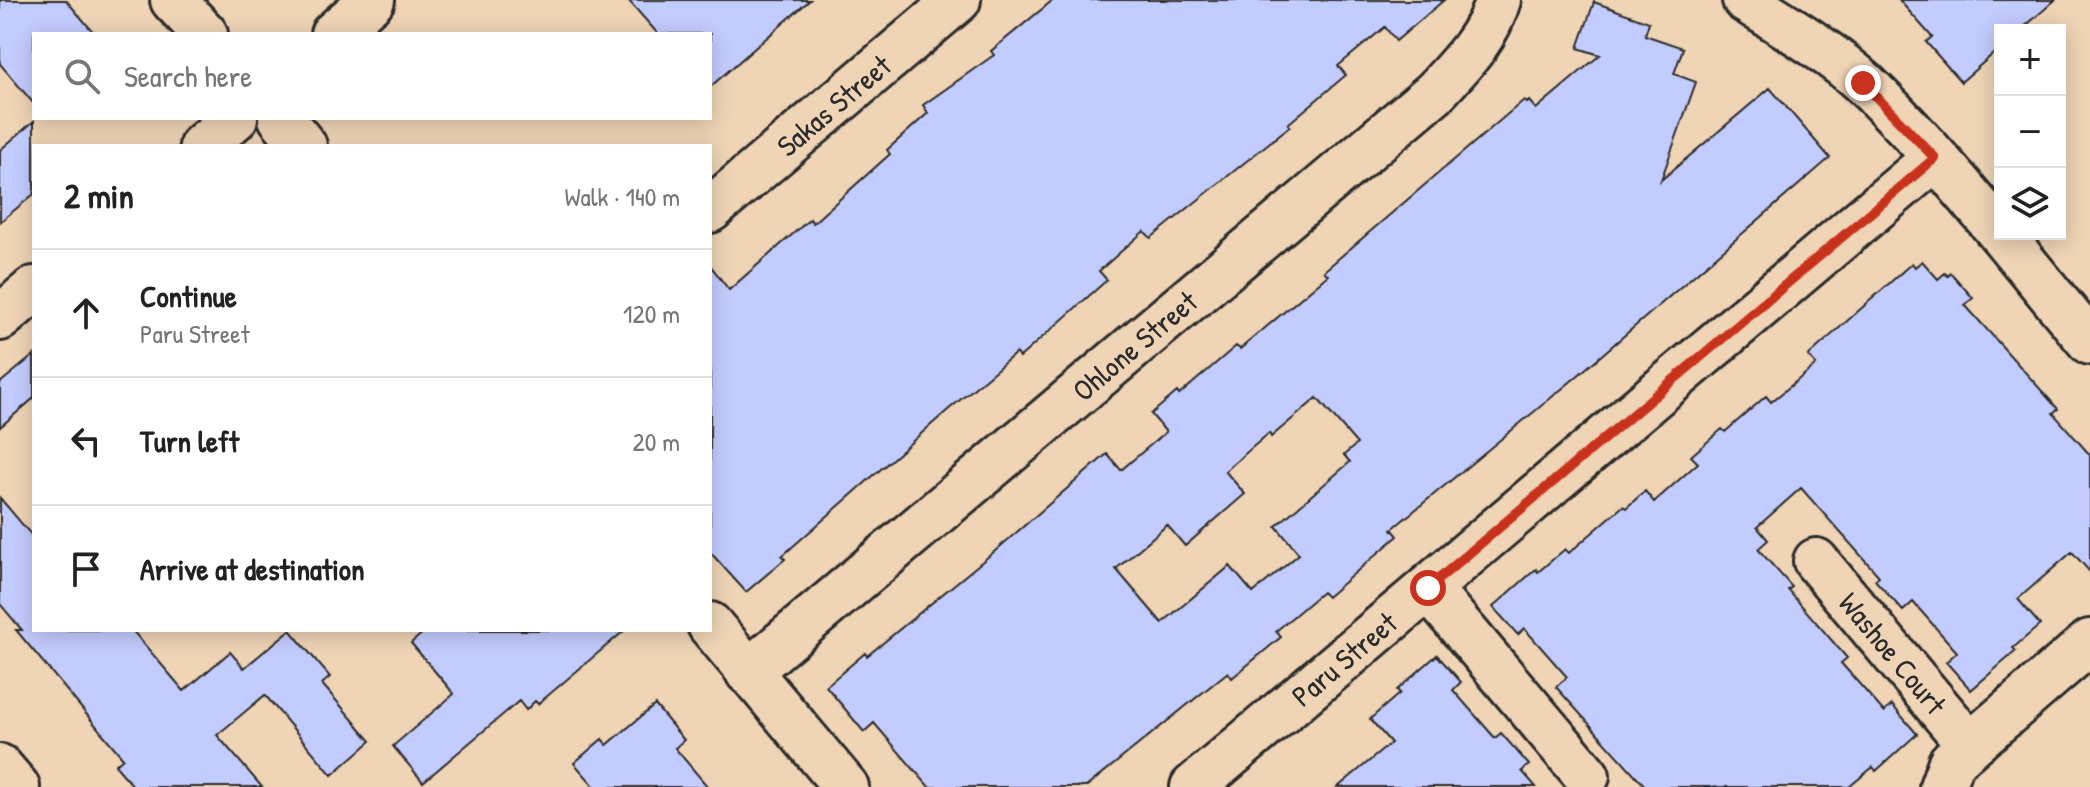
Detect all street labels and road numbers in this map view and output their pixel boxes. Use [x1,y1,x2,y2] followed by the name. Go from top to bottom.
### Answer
[768,45,900,165] street label: Sakas Street
[1064,281,1206,410] street label: Ohlone Street
[1830,584,1956,723] street label: Washoe Court
[1283,602,1406,715] street label: Paru Street

